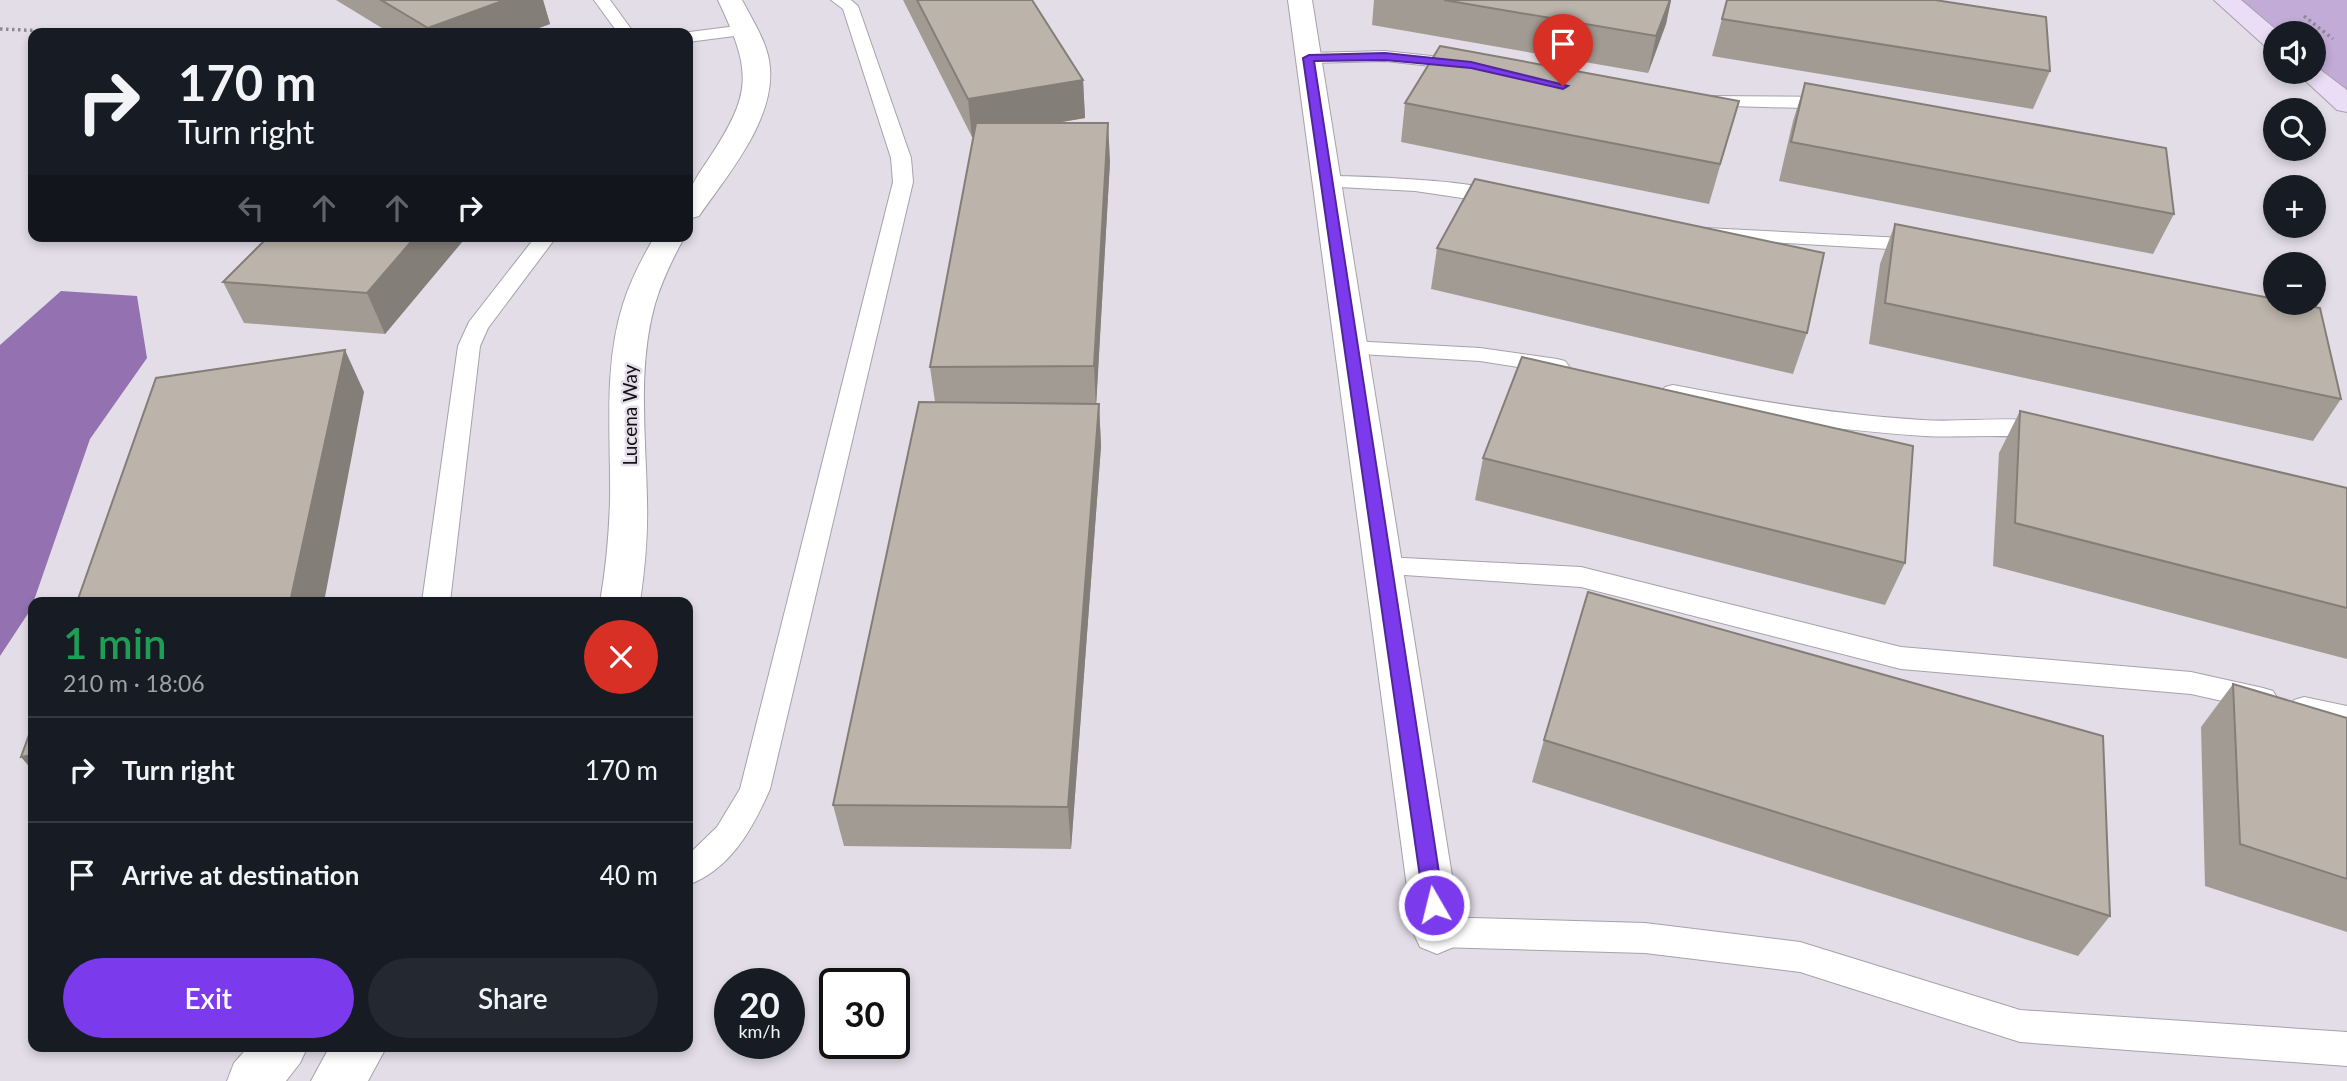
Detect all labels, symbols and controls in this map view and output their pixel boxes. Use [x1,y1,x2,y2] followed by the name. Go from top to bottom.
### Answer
[1533,14,1593,86] pin
[2263,21,2326,315] map controls
[2263,21,2326,84] button: sound
[1544,25,1582,63] icon: arrive
[178,53,316,111] text: 170 m
[63,56,154,147] icon: right
[2263,98,2326,161] button: search
[178,112,314,151] text: Turn right
[2263,175,2326,238] button: +
[232,189,270,227] icon: left
[305,189,343,227] icon: ahead
[378,189,416,227] icon: ahead
[451,189,489,227] icon: right
[2263,252,2326,315] button: −
[618,364,641,466] street label: Lucena Way
[63,618,167,668] text: 1 min
[584,620,658,694] button: close
[63,669,205,697] text: 210 m · 18:06
[63,751,101,789] icon: right
[122,754,235,786] text: Turn right
[585,754,658,786] text: 170 m
[63,856,101,894] icon: arrive
[122,859,359,891] text: Arrive at destination
[600,859,658,891] text: 40 m
[1397,868,1471,942] position arrow
[63,958,354,1038] button: Exit
[368,958,658,1038] button: Share
[819,968,910,1059] speed limit sign: 30
[739,983,780,1025] text: 20
[738,1020,781,1042] text: km/h

